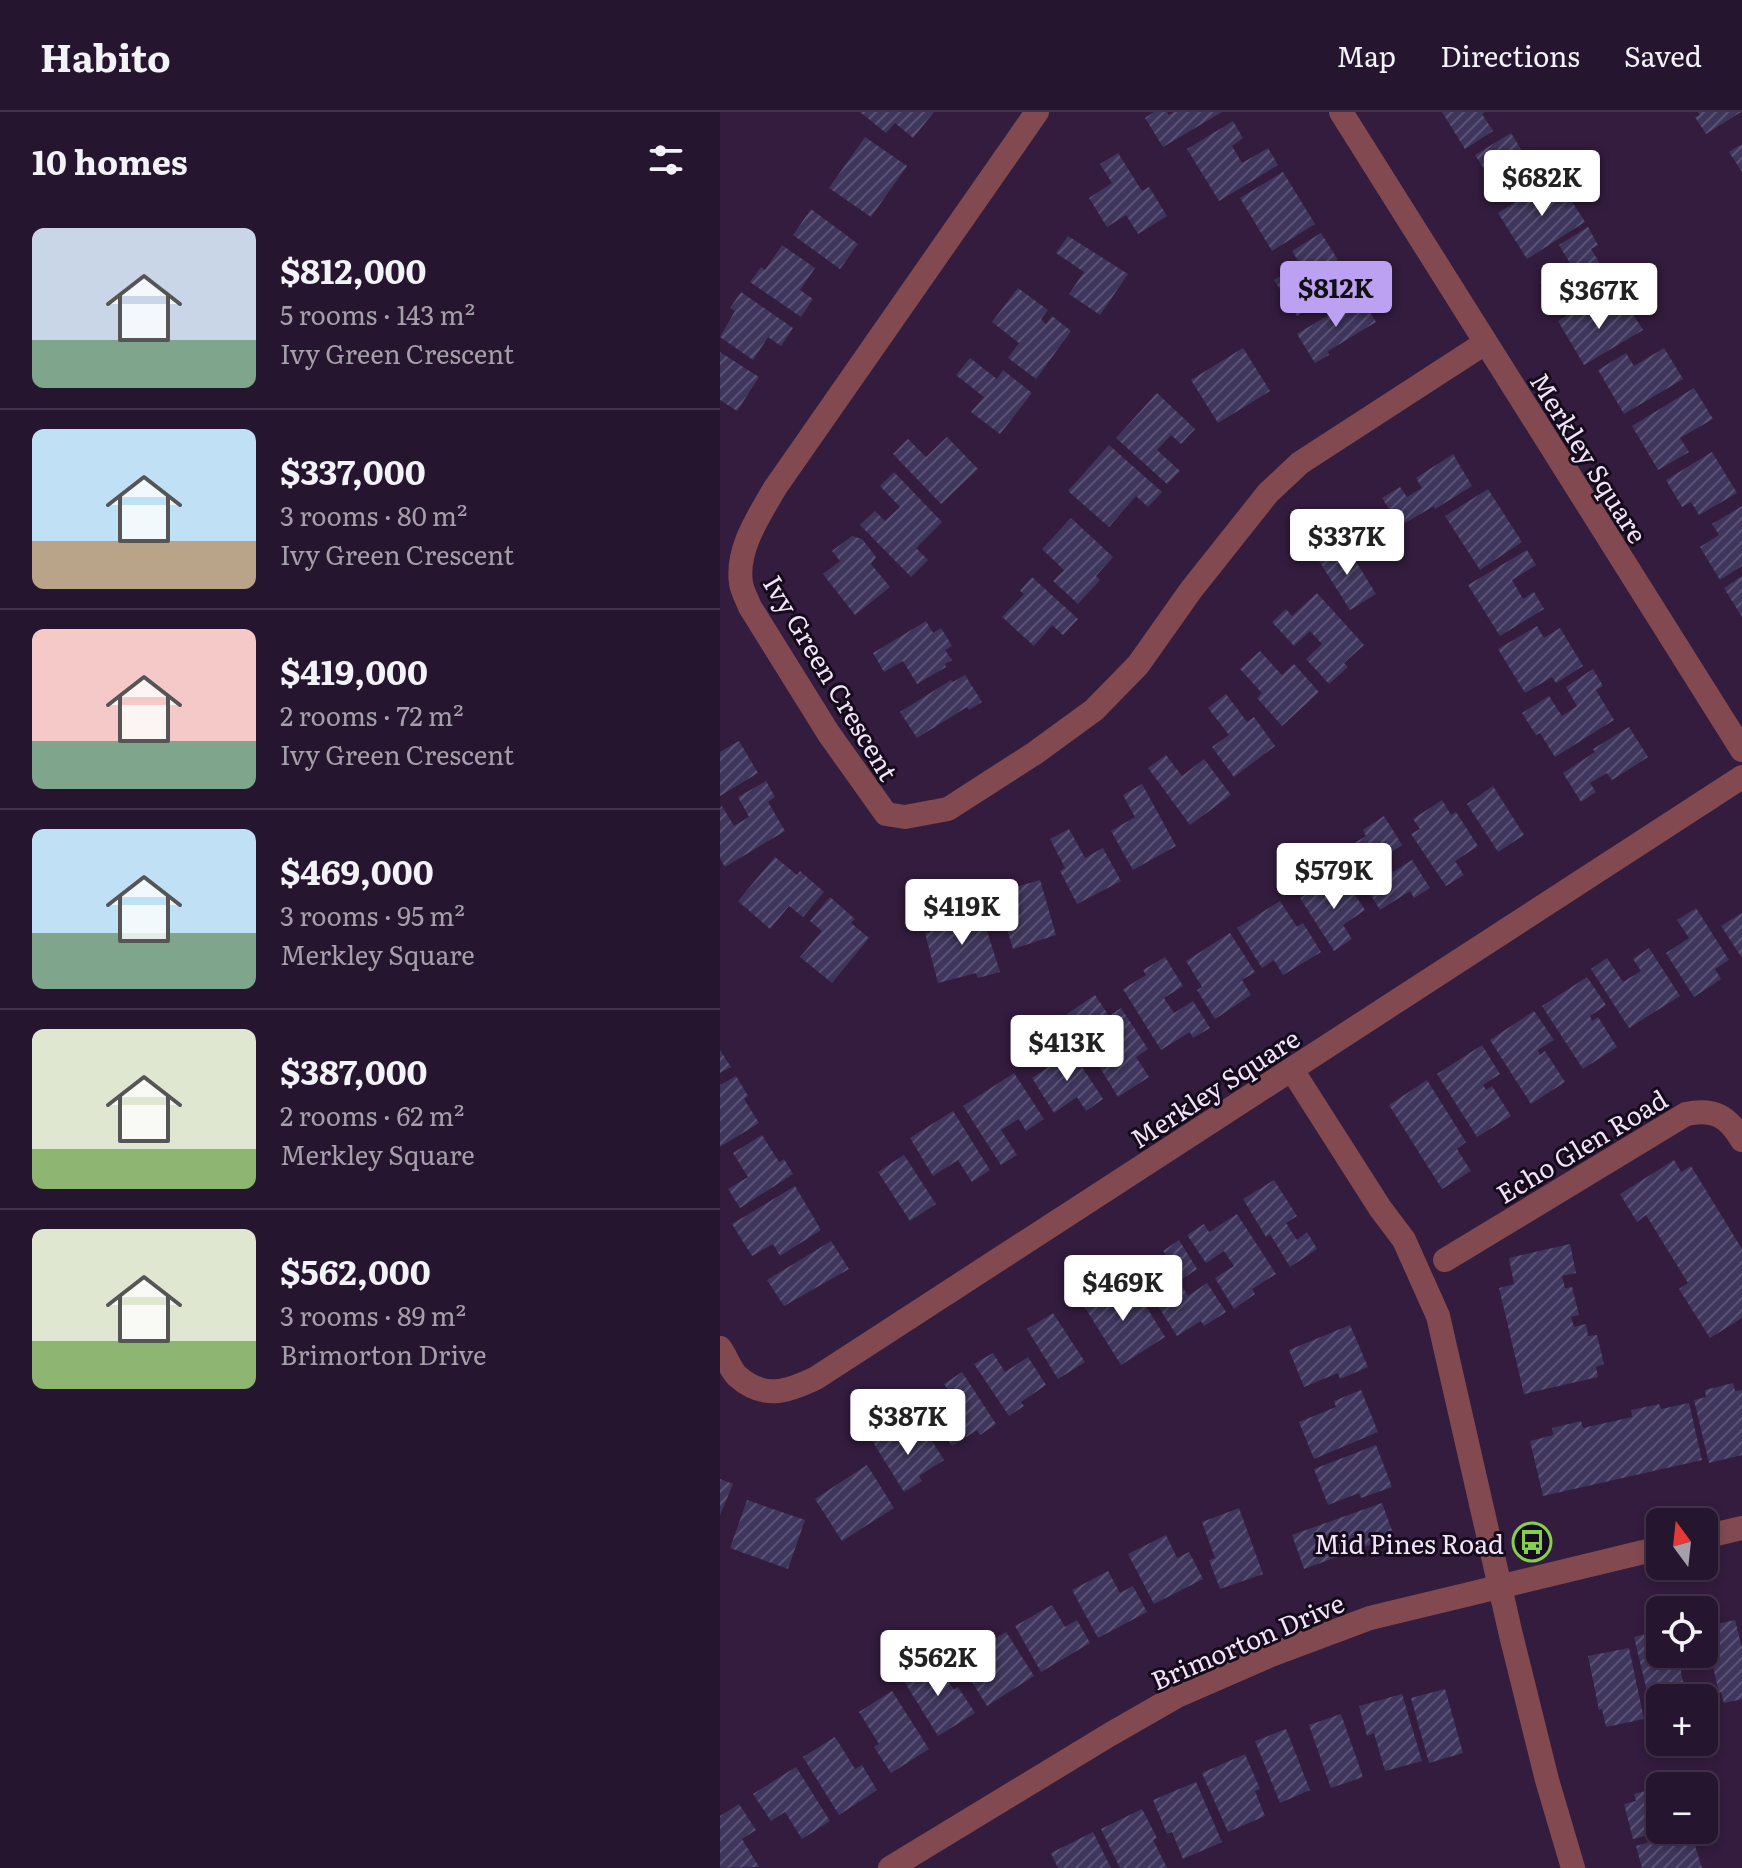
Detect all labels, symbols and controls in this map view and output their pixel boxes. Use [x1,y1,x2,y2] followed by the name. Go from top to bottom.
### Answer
[40,27,171,84] text: Habito
[1337,34,1396,76] text: Map
[1440,34,1580,76] text: Directions
[1624,34,1702,76] text: Saved
[32,135,188,185] text: 10 homes
[644,138,688,182] icon: filters
[1486,150,1598,218] pin: $682K
[1502,156,1582,195] text: $682K
[280,244,427,294] text: $812,000
[96,260,192,356] icon: home
[1280,261,1392,329] pin: $812K
[1543,263,1655,331] pin: $367K
[1298,267,1374,306] text: $812K
[1559,269,1639,308] text: $367K
[280,294,475,333] text: 5 rooms · 143 m²
[280,333,514,372] text: Ivy Green Crescent
[1522,364,1658,550] street label: Merkley Square
[280,445,426,495] text: $337,000
[96,461,192,557] icon: home
[280,495,467,534] text: 3 rooms · 80 m²
[1291,509,1403,577] pin: $337K
[1308,515,1386,554] text: $337K
[280,534,514,573] text: Ivy Green Crescent
[755,567,909,788] street label: Ivy Green Crescent
[280,645,428,695] text: $419,000
[96,661,192,757] icon: home
[280,695,464,734] text: 2 rooms · 72 m²
[280,734,514,773] text: Ivy Green Crescent
[1278,843,1390,911] pin: $579K
[280,845,434,895] text: $469,000
[1295,849,1373,888] text: $579K
[96,861,192,957] icon: home
[906,879,1018,947] pin: $419K
[923,885,1001,924] text: $419K
[280,895,465,934] text: 3 rooms · 95 m²
[280,934,475,973] text: Merkley Square
[1011,1015,1123,1083] pin: $413K
[1122,1018,1306,1156] street label: Merkley Square
[1029,1021,1105,1060] text: $413K
[280,1045,428,1095] text: $387,000
[96,1061,192,1157] icon: home
[1488,1078,1674,1212] street label: Echo Glen Road
[280,1095,464,1134] text: 2 rooms · 62 m²
[280,1134,475,1173] text: Merkley Square
[280,1245,431,1295] text: $562,000
[1067,1255,1179,1323] pin: $469K
[96,1261,192,1357] icon: home
[1082,1261,1164,1300] text: $469K
[280,1295,466,1334] text: 3 rooms · 89 m²
[280,1334,487,1373] text: Brimorton Drive
[852,1389,964,1457] pin: $387K
[868,1395,948,1434] text: $387K
[1646,1508,1718,1580] north arrow
[1646,1508,1718,1844] map controls
[1511,1521,1553,1563] bus stop icon: Mid Pines Road
[1314,1523,1504,1562] place label: Mid Pines Road
[1144,1582,1350,1698] street label: Brimorton Drive
[1646,1596,1718,1668] button: locate
[882,1630,994,1698] pin: $562K
[898,1636,978,1675] text: $562K
[1646,1684,1718,1756] button: +
[1646,1772,1718,1844] button: −

